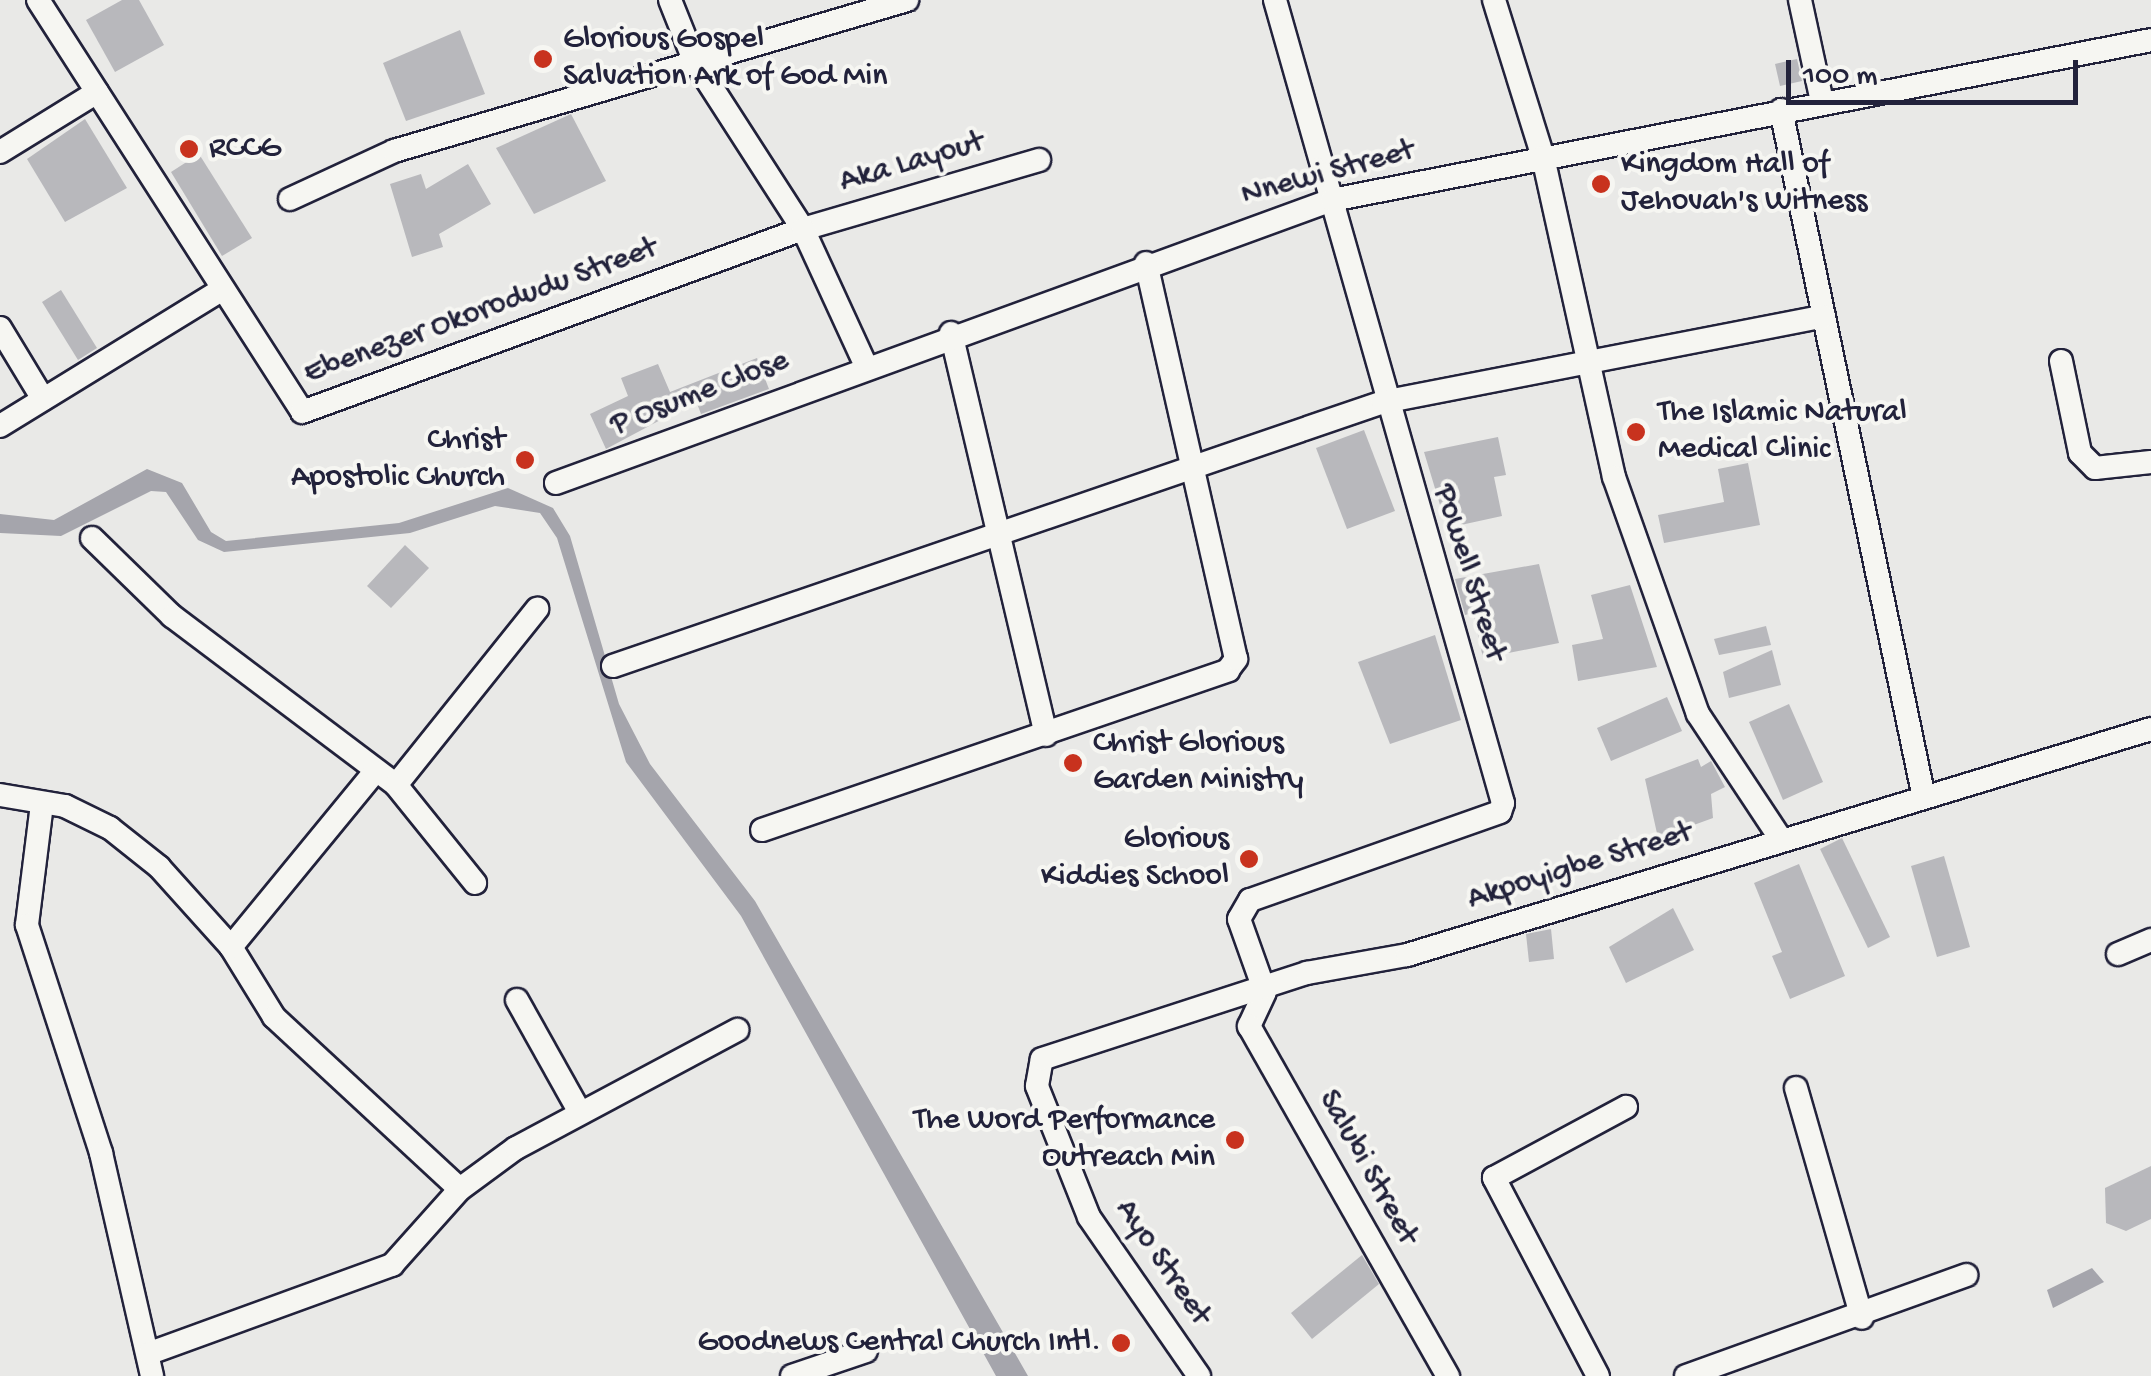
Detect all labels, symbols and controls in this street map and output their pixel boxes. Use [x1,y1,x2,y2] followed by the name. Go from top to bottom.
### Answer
[563,22,887,97] place label: Glorious Gospel Salvation Ark of God Min
[1791,40,2084,102] scale bar
[532,48,554,70] marker: Glorious Gospel Salvation Ark of God Min
[1803,60,1878,95] text: 100 m
[835,124,989,202] street label: Aka Layout
[209,130,281,168] place label: RCCG
[1237,133,1419,215] street label: Nnewi Street
[178,138,200,160] marker: RCCG
[1621,147,1867,222] place label: Kingdom Hall of Jehovah's Witness
[1590,173,1612,195] marker: Kingdom Hall of Jehovah's Witness
[299,230,663,394] street label: Ebenezer Okorodudu Street
[606,342,794,446] street label: P Osume Close
[1658,395,1907,470] place label: The Islamic Natural Medical Clinic
[1623,419,1649,445] marker: The Islamic Natural Medical Clinic
[291,423,505,498] place label: Christ Apostolic Church
[514,449,536,471] marker: Christ Apostolic Church
[1423,480,1513,666] street label: Powell Street
[1093,726,1304,801] place label: Christ Glorious Garden Ministry
[1062,752,1084,774] marker: Christ Glorious Garden Ministry
[1463,815,1697,919] street label: Akpoyigbe Street
[1041,822,1229,897] place label: Glorious Kiddies School
[1238,848,1260,870] marker: Glorious Kiddies School
[1309,1084,1425,1252] street label: Salubi Street
[914,1103,1215,1178] place label: The Word Performance Outreach Min
[1224,1129,1246,1151] marker: The Word Performance Outreach Min
[1106,1193,1218,1333] street label: Ayo Street
[698,1324,1101,1362] place label: Goodnews Central Church Intl.
[1110,1332,1132,1354] marker: Goodnews Central Church Intl.

